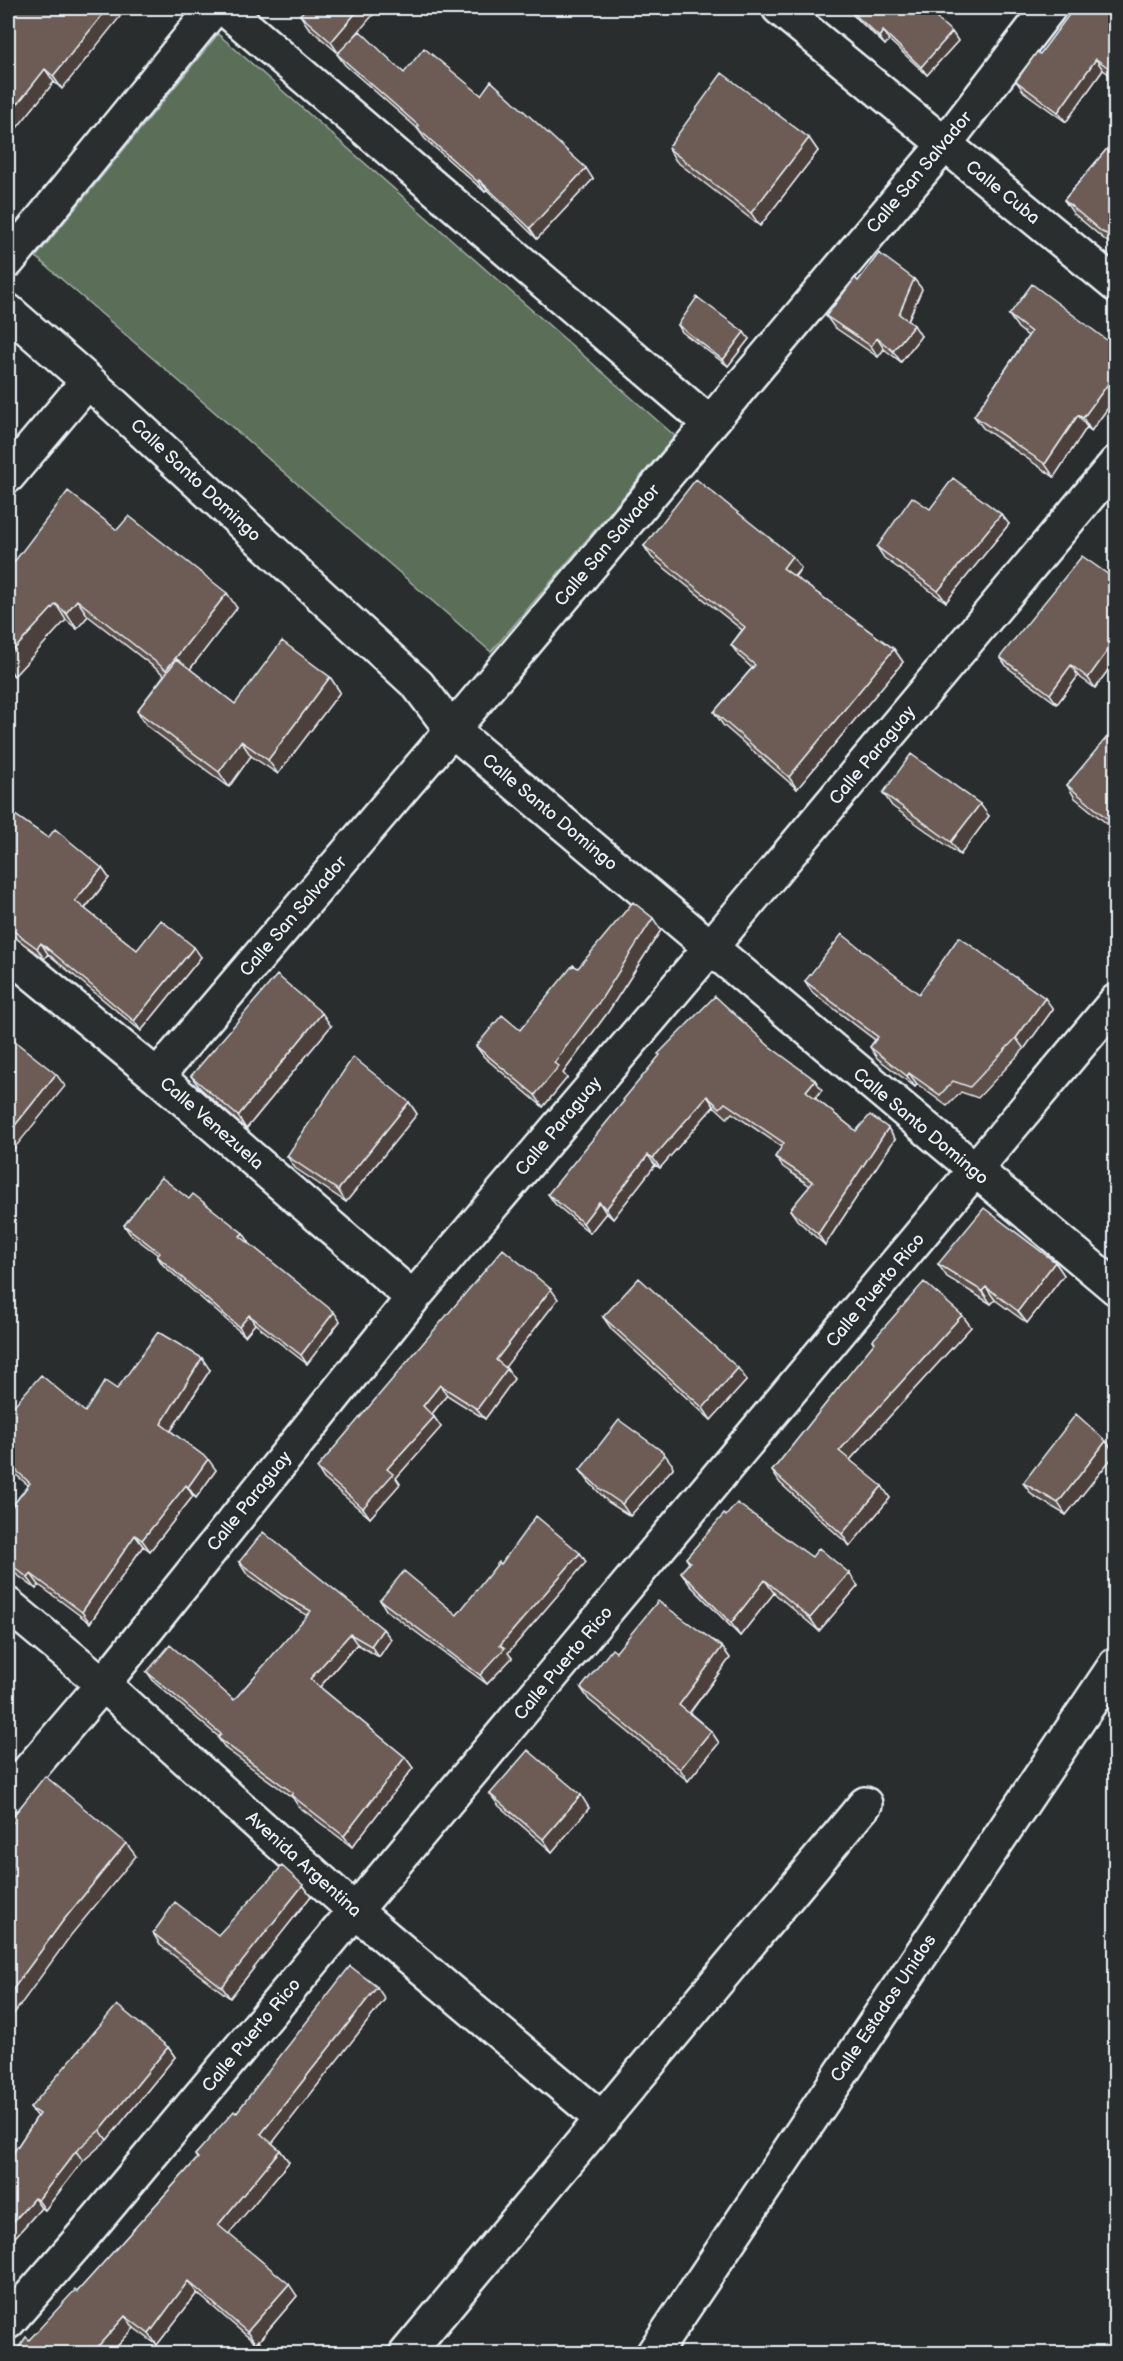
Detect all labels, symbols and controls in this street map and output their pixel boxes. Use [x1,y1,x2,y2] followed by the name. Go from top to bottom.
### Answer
[862,107,977,238] street label: Calle San Salvador
[961,156,1044,229] street label: Calle Cuba
[126,415,265,546] street label: Calle Santo Domingo
[550,480,665,611] street label: Calle San Salvador
[825,701,920,809] street label: Calle Paraguay
[478,750,622,875] street label: Calle Santo Domingo
[235,852,352,981] street label: Calle San Salvador
[849,1064,993,1189] street label: Calle Santo Domingo
[511,1072,606,1180] street label: Calle Paraguay
[156,1073,268,1174] street label: Calle Venezuela
[822,1229,929,1351] street label: Calle Puerto Rico
[203,1447,297,1555] street label: Calle Paraguay
[510,1602,617,1724] street label: Calle Puerto Rico
[242,1807,366,1922] street label: Avenida Argentina
[826,1930,941,2086] street label: Calle Estados Unidos
[198,1974,305,2096] street label: Calle Puerto Rico

